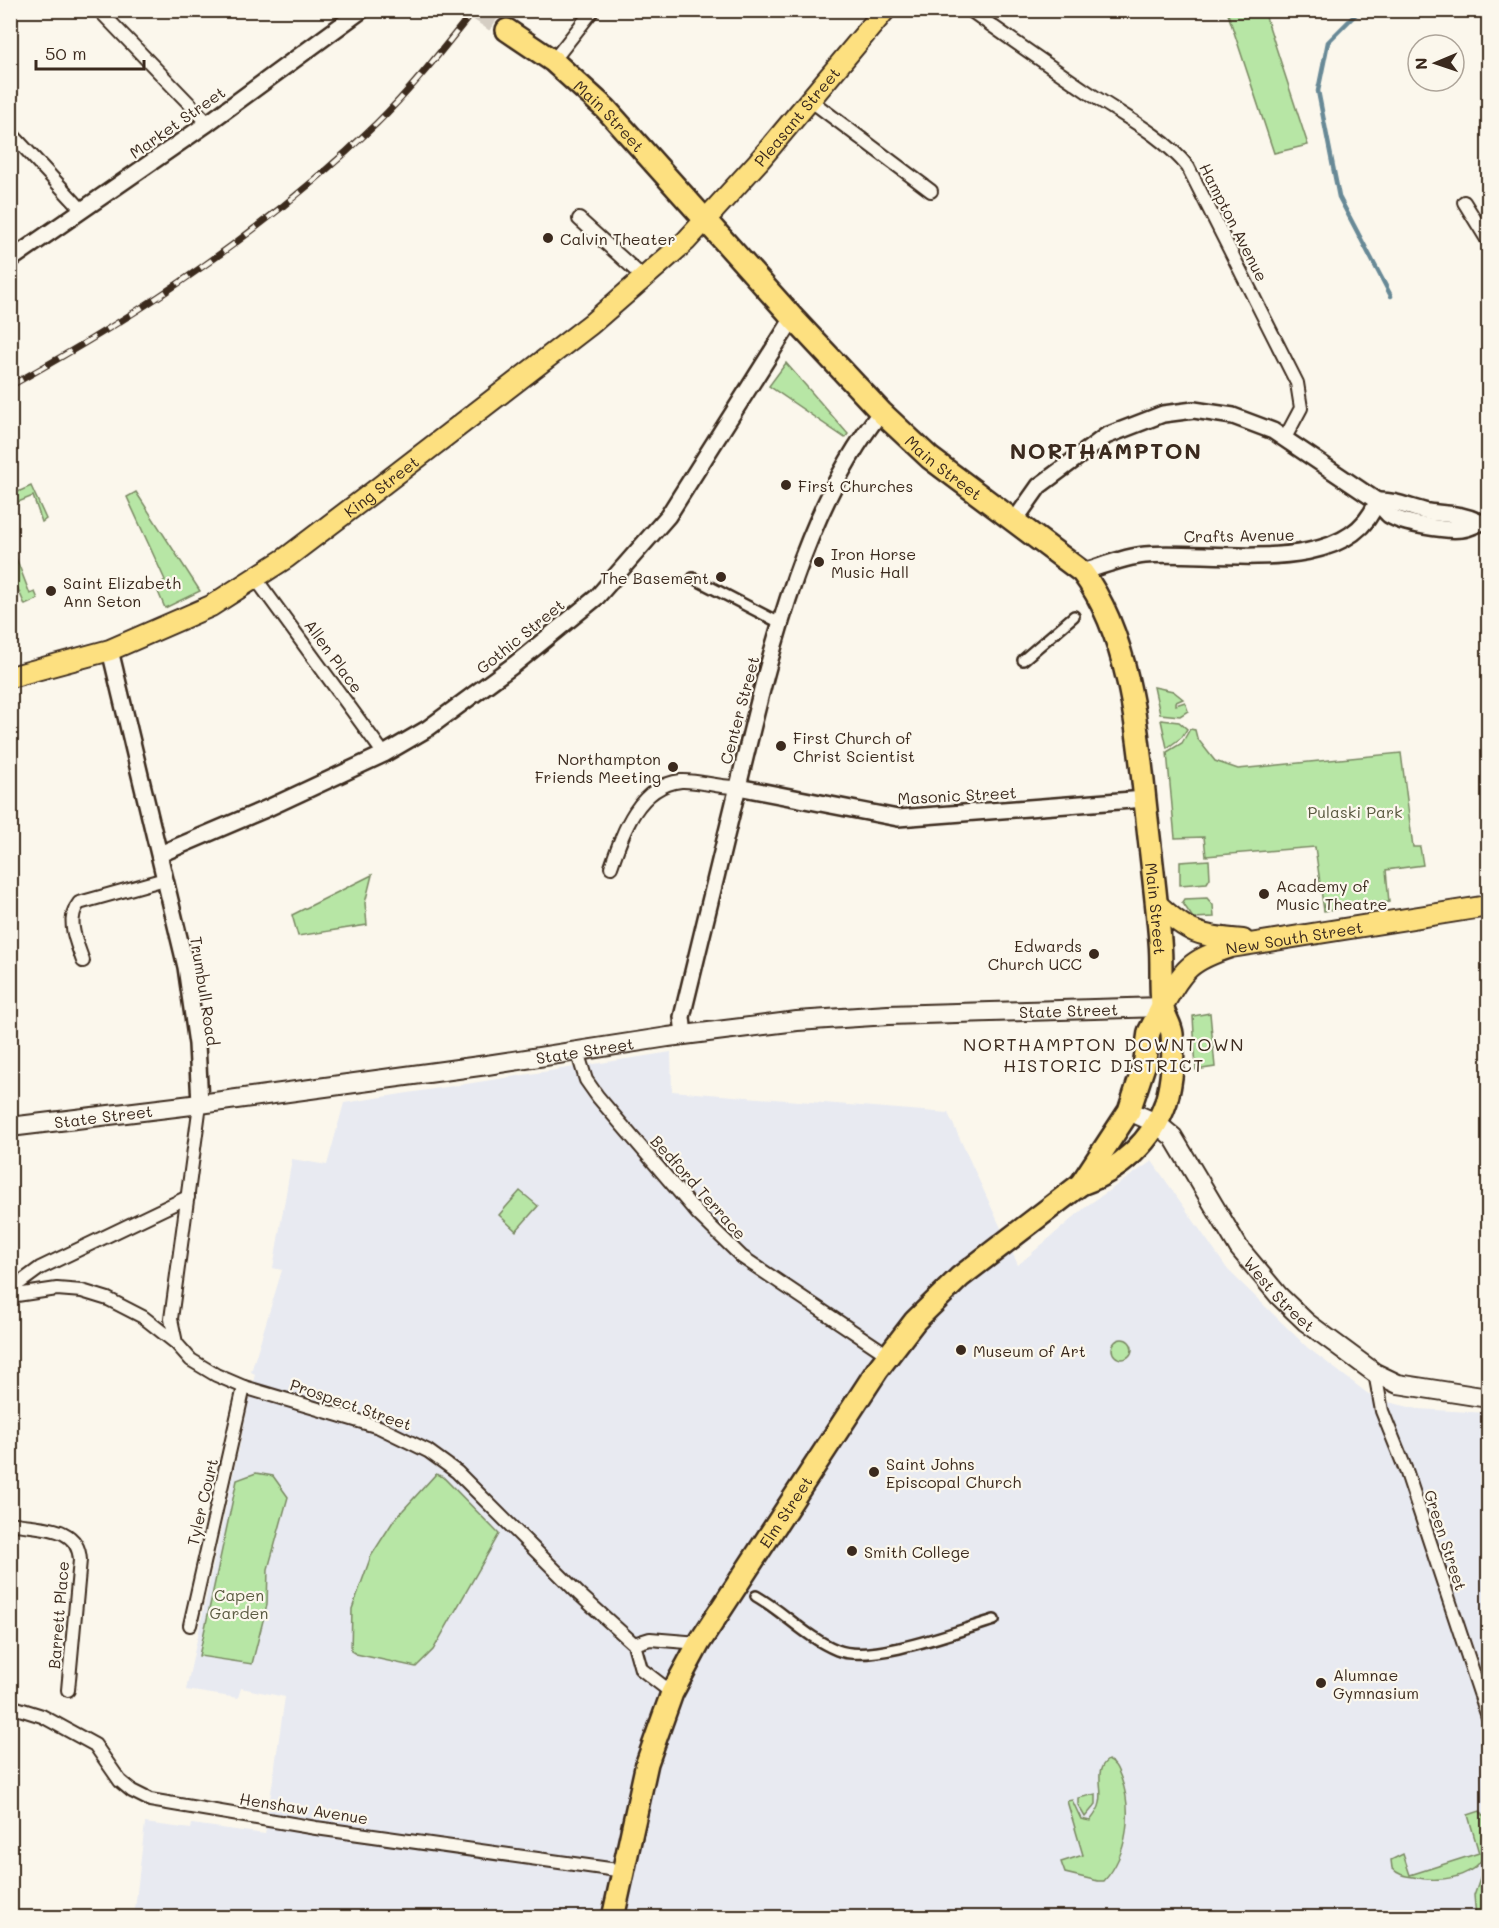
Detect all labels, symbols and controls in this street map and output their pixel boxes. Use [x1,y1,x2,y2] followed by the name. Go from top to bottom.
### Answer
[36,33,144,71] scale bar
[1406,33,1466,93] north arrow
[45,41,87,65] text: 50 m
[1410,57,1431,70] text: N
[749,62,844,170] street label: Pleasant Street
[570,75,649,156] street label: Main Street
[125,81,229,163] street label: Market Street
[1195,159,1273,285] street label: Hampton Avenue
[560,228,676,249] place label: Calvin Theater
[541,231,555,245] marker: Calvin Theater
[901,430,987,504] street label: Main Street
[1010,436,1202,465] district label: NORTHAMPTON
[339,450,423,521] street label: King Street
[798,475,913,496] place label: First Churches
[779,478,793,492] marker: First Churches
[1183,524,1295,546] street label: Crafts Avenue
[831,543,916,582] place label: Iron Horse Music Hall
[812,555,826,569] marker: Iron Horse Music Hall
[600,567,709,588] place label: The Basement
[714,570,728,584] marker: The Basement
[63,572,181,611] place label: Saint Elizabeth Ann Seton
[44,584,58,598] marker: Saint Elizabeth Ann Seton
[472,594,568,678] street label: Gothic Street
[300,615,368,697] street label: Allen Place
[714,654,764,766] street label: Center Street
[793,727,915,766] place label: First Church of Christ Scientist
[774,739,788,753] marker: First Church of Christ Scientist
[535,748,661,787] place label: Northampton Friends Meeting
[666,760,680,774] marker: Northampton Friends Meeting
[897,781,1017,809] street label: Masonic Street
[1307,801,1403,822] park label: Pulaski Park
[1141,861,1171,955] street label: Main Street
[1276,875,1388,914] place label: Academy of Music Theatre
[1257,887,1271,901] marker: Academy of Music Theatre
[1224,916,1364,958] street label: New South Street
[186,935,224,1047] street label: Trumbull Road
[988,935,1082,974] place label: Edwards Church UCC
[1087,947,1101,961] marker: Edwards Church UCC
[1019,998,1118,1022] street label: State Street
[534,1032,635,1068] street label: State Street
[963,1032,1245,1077] district label: NORTHAMPTON DOWNTOWN HISTORIC DISTRICT
[53,1099,154,1132] street label: State Street
[647,1130,751,1244] street label: Bedford Terrace
[1240,1252,1319,1336] street label: West Street
[973,1340,1086,1361] place label: Museum of Art
[954,1343,968,1357] marker: Museum of Art
[287,1373,415,1435] street label: Prospect Street
[886,1453,1021,1492] place label: Saint Johns Episcopal Church
[182,1456,222,1548] street label: Tyler Court
[867,1465,881,1479] marker: Saint Johns Episcopal Church
[754,1471,816,1552] street label: Elm Street
[1420,1487,1472,1593] street label: Green Street
[864,1541,970,1562] place label: Smith College
[845,1544,859,1558] marker: Smith College
[43,1560,73,1670] street label: Barrett Place
[210,1584,268,1623] park label: Capen Garden
[1333,1664,1419,1703] place label: Alumnae Gymnasium
[1314,1676,1328,1690] marker: Alumnae Gymnasium
[238,1787,370,1829] street label: Henshaw Avenue

